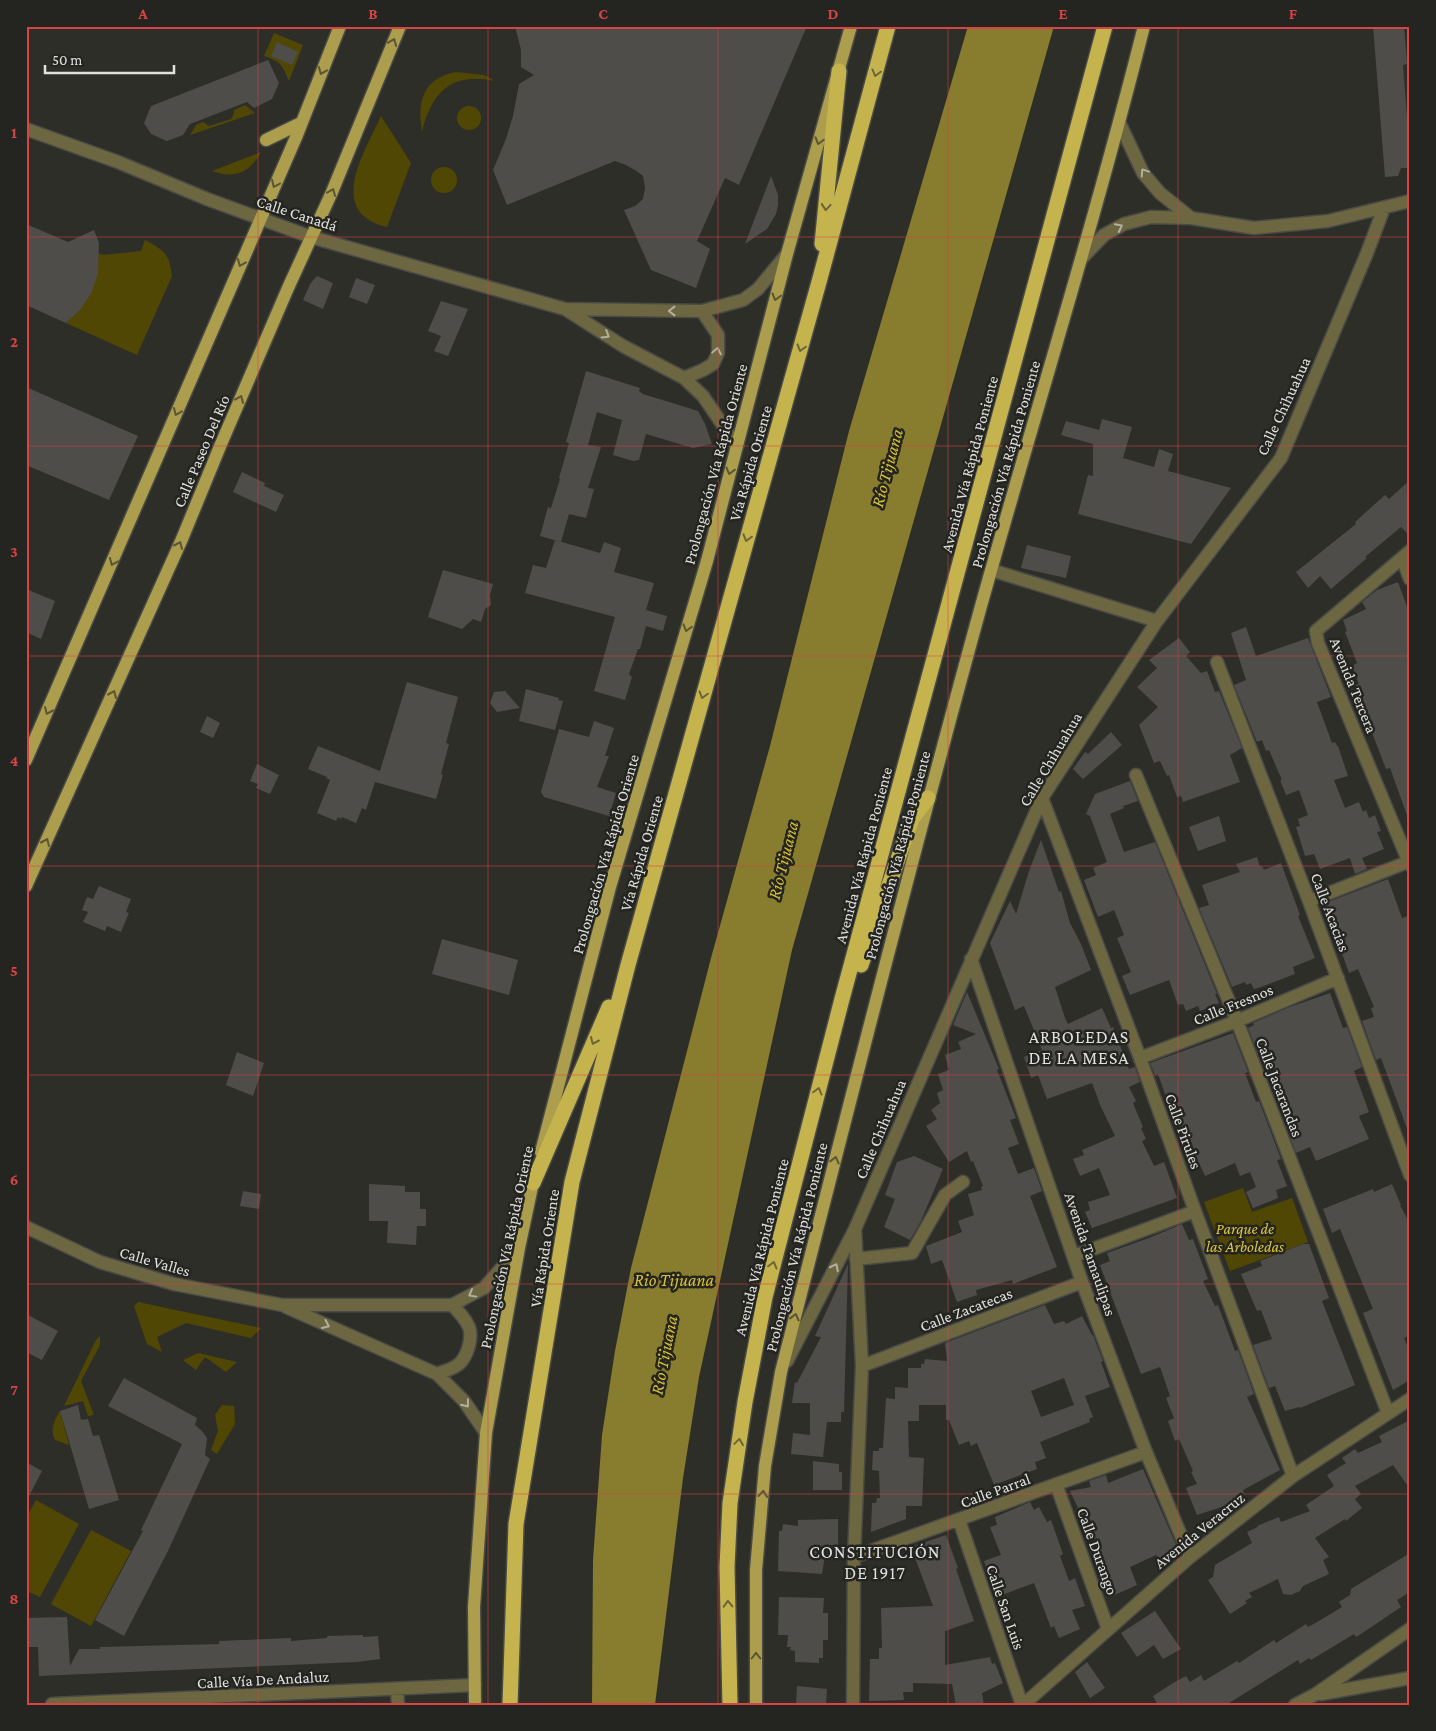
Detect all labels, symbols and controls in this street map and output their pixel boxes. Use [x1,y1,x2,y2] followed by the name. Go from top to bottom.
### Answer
[137,5,148,22] text: A
[368,5,378,22] text: B
[598,5,608,22] text: C
[827,5,839,22] text: D
[1058,5,1068,22] text: E
[1289,5,1298,22] text: F
[387,38,398,47] one-way arrow
[45,42,174,74] scale bar
[52,52,82,68] text: 50 m
[318,67,328,75] one-way arrow
[871,69,881,77] one-way arrow
[11,124,17,141] text: 1
[815,136,825,144] one-way arrow
[1140,168,1150,177] one-way arrow
[271,179,281,188] one-way arrow
[325,188,336,197] one-way arrow
[254,192,340,235] street label: Calle Canadá
[820,203,831,211] one-way arrow
[1113,223,1122,233] one-way arrow
[236,258,247,267] one-way arrow
[771,293,781,301] one-way arrow
[668,306,676,316] one-way arrow
[600,329,609,338] one-way arrow
[10,333,18,350] text: 2
[796,344,806,352] one-way arrow
[711,347,721,356] one-way arrow
[1253,354,1314,458] street label: Calle Chihuahua
[968,359,1044,570] street label: Prolongación Vía Rápida Poniente
[680,362,751,567] street label: Prolongación Vía Rápida Oriente
[938,374,1002,554] street label: Avenida Vía Rápida Poniente
[170,392,233,510] street label: Calle Paseo Del Río
[235,396,245,404] one-way arrow
[726,403,776,523] street label: Vía Rápida Oriente
[172,407,183,416] one-way arrow
[867,426,908,509] water label: Río Tijuana
[725,467,736,476] one-way arrow
[743,534,753,542] one-way arrow
[173,541,184,550] one-way arrow
[10,543,18,560] text: 3
[108,557,119,566] one-way arrow
[682,623,692,632] one-way arrow
[1327,635,1381,736] street label: Avenida Tercera
[106,690,117,699] one-way arrow
[699,690,709,698] one-way arrow
[43,706,54,715] one-way arrow
[1016,709,1085,809] street label: Calle Chihuahua
[861,749,934,961] street label: Prolongación Vía Rápida Poniente
[10,752,19,769] text: 4
[569,752,643,956] street label: Prolongación Vía Rápida Oriente
[832,765,896,945] street label: Avenida Vía Rápida Poniente
[617,793,667,913] street label: Vía Rápida Oriente
[764,818,803,901] water label: Río Tijuana
[40,838,51,847] one-way arrow
[1308,870,1353,954] street label: Calle Acacias
[10,962,18,979] text: 5
[1191,981,1276,1028] street label: Calle Fresnos
[1028,1027,1130,1068] district label: ARBOLEDAS DE LA MESA
[1252,1035,1306,1140] street label: Calle Jacarandas
[590,1036,601,1045] one-way arrow
[852,1076,909,1181] street label: Calle Chihuahua
[813,1087,823,1095] one-way arrow
[1162,1091,1205,1171] street label: Calle Pirules
[762,1141,832,1354] street label: Prolongación Vía Rápida Poniente
[477,1144,537,1350] street label: Prolongación Vía Rápida Oriente
[830,1156,840,1164] one-way arrow
[731,1157,793,1338] street label: Avenida Vía Rápida Poniente
[10,1171,18,1188] text: 6
[527,1188,563,1309] street label: Vía Rápida Oriente
[1060,1190,1120,1318] street label: Avenida Tamaulipas
[1206,1220,1284,1255] park label: Parque de las Arboledas
[118,1243,192,1280] street label: Calle Valles
[767,1261,778,1270] one-way arrow
[829,1263,839,1272] one-way arrow
[634,1270,714,1291] water label: Rio Tijuana
[918,1284,1015,1335] street label: Calle Zacatecas
[469,1288,478,1298] one-way arrow
[647,1313,683,1396] water label: Río Tijuana
[789,1313,800,1322] one-way arrow
[321,1319,330,1329] one-way arrow
[10,1381,18,1398] text: 7
[460,1398,468,1407] one-way arrow
[733,1437,744,1445] one-way arrow
[958,1470,1032,1511] street label: Calle Parral
[1151,1489,1248,1572] street label: Avenida Veracruz
[757,1490,768,1498] one-way arrow
[1073,1505,1121,1597] street label: Calle Durango
[809,1542,941,1583] district label: CONSTITUCIÓN DE 1917
[983,1563,1028,1652] street label: Calle San Luis
[9,1590,19,1607] text: 8
[723,1599,733,1607] one-way arrow
[751,1652,761,1660] one-way arrow
[197,1668,330,1691] street label: Calle Vía De Andaluz

